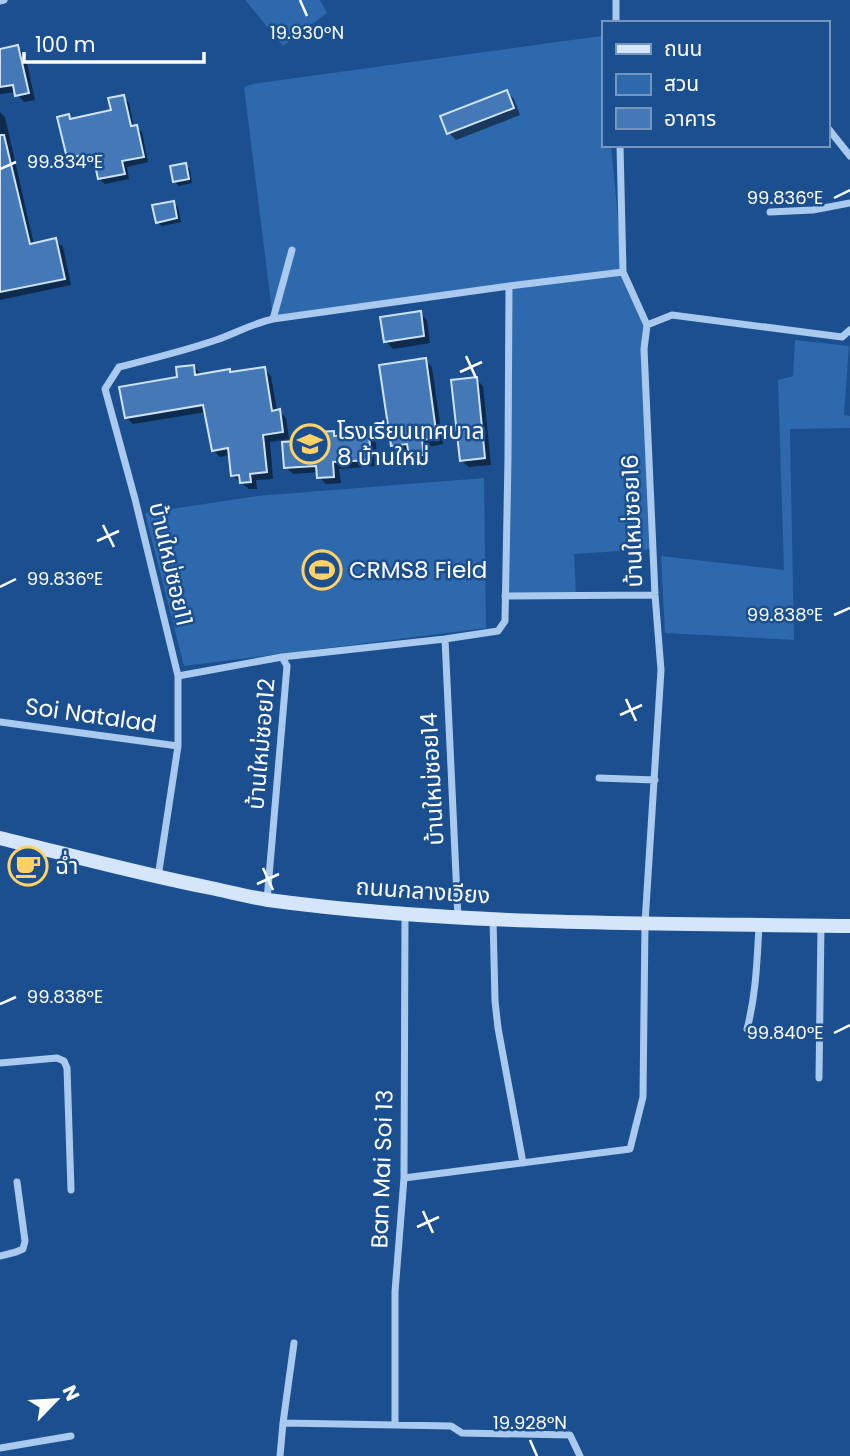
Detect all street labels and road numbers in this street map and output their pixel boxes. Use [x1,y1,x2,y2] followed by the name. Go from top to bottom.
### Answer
[614,454,650,588] street label: บ้านใหม่ซอย16
[141,499,201,629] street label: บ้านใหม่ซอย11
[239,677,283,811] street label: บ้านใหม่ซอย12
[23,690,159,740] street label: Soi Natalad
[413,712,451,846] street label: บ้านใหม่ซอย14
[355,870,491,912] street label: ถนนกลางเวียง
[363,1089,401,1249] street label: Ban Mai Soi 13

